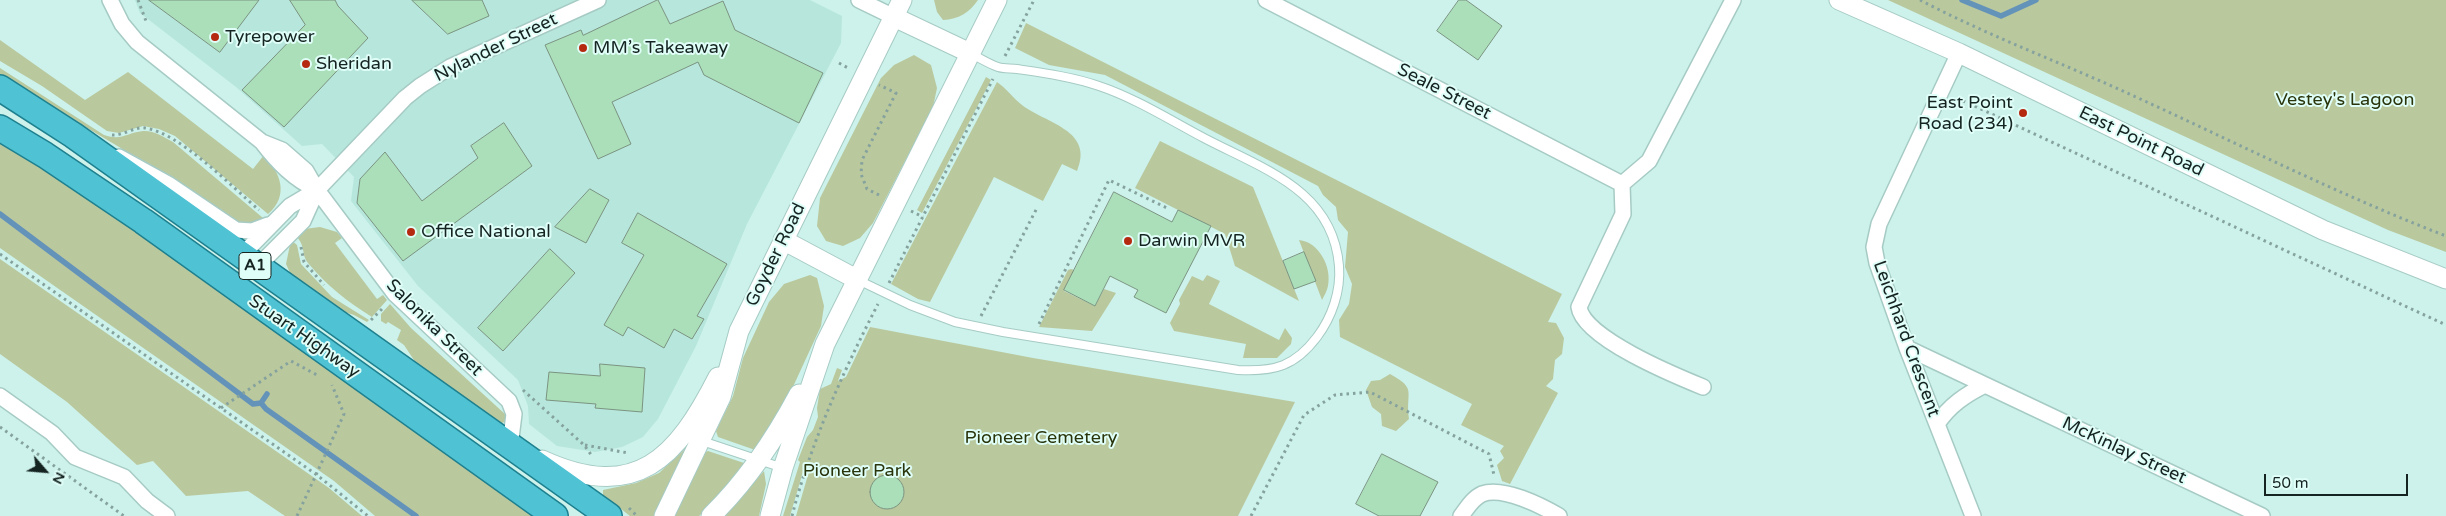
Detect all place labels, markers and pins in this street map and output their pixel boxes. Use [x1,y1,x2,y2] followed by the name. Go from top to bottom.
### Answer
[225,26,315,48] place label: Tyrepower
[209,31,221,43] marker: Tyrepower
[593,37,728,59] place label: MM’s Takeaway
[577,42,589,54] marker: MM’s Takeaway
[316,53,392,75] place label: Sheridan
[300,58,312,70] marker: Sheridan
[1918,92,2013,134] place label: East Point Road (234)
[2017,107,2029,119] marker: East Point Road (234)
[421,221,551,243] place label: Office National
[405,226,417,238] marker: Office National
[1138,230,1245,252] place label: Darwin MVR
[1122,235,1134,247] marker: Darwin MVR

